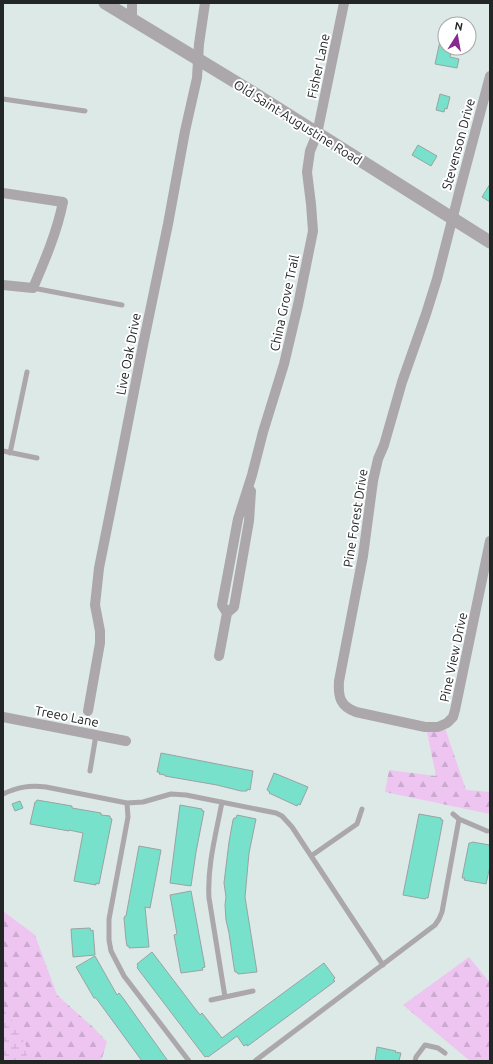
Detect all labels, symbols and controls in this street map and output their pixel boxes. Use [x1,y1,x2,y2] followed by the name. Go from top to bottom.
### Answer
[437,16,477,56] north arrow
[454,20,464,33] text: N
[304,32,332,100] street label: Fisher Lane
[231,77,365,167] street label: Old Saint Augustine Road
[439,97,477,191] street label: Stevenson Drive
[267,253,301,352] street label: China Grove Trail
[113,312,143,396] street label: Live Oak Drive
[340,468,370,568] street label: Pine Forest Drive
[437,611,469,703] street label: Pine View Drive
[34,703,100,729] street label: Treeo Lane

